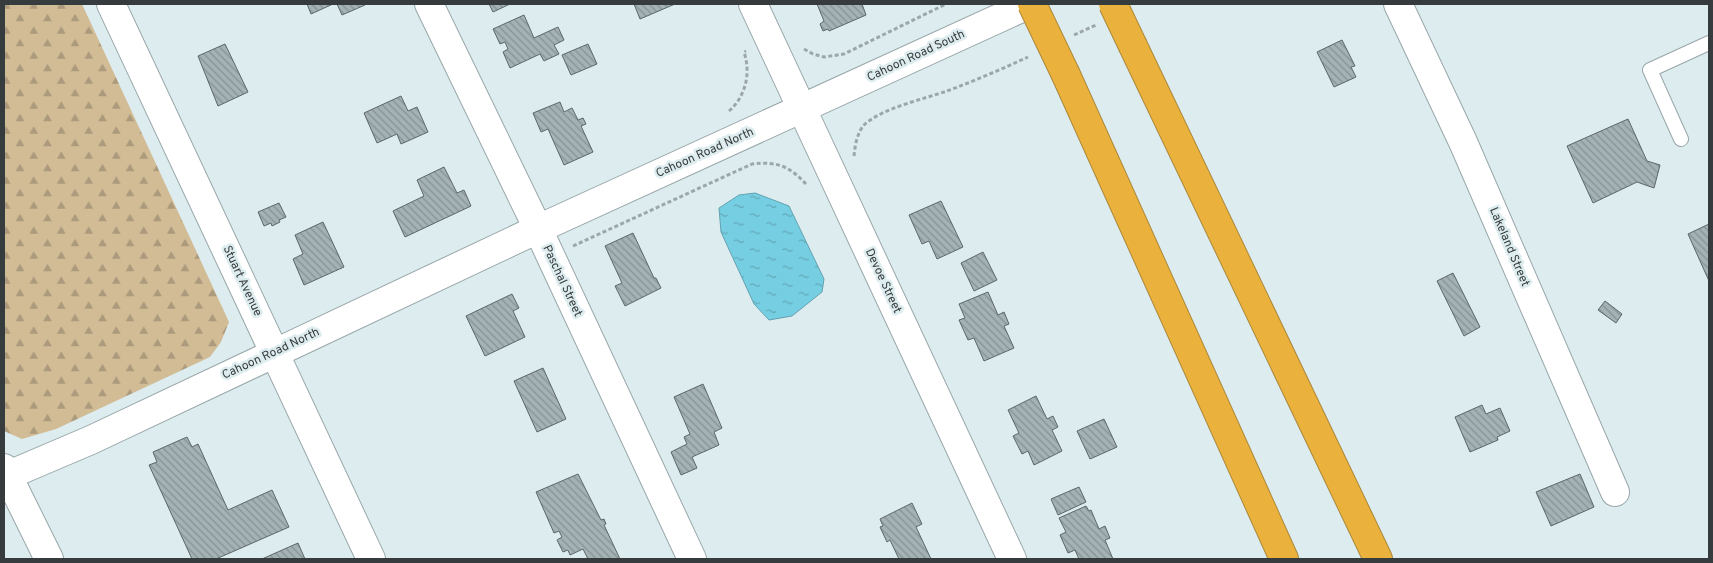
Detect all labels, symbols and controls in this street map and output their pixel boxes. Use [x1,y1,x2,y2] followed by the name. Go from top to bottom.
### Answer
[864,26,968,86] street label: Cahoon Road South
[653,124,757,182] street label: Cahoon Road North
[1485,205,1533,289] street label: Lakeland Street
[219,243,265,319] street label: Stuart Avenue
[538,243,586,319] street label: Paschal Street
[861,246,905,316] street label: Devoe Street
[220,324,322,384] street label: Cahoon Road North

